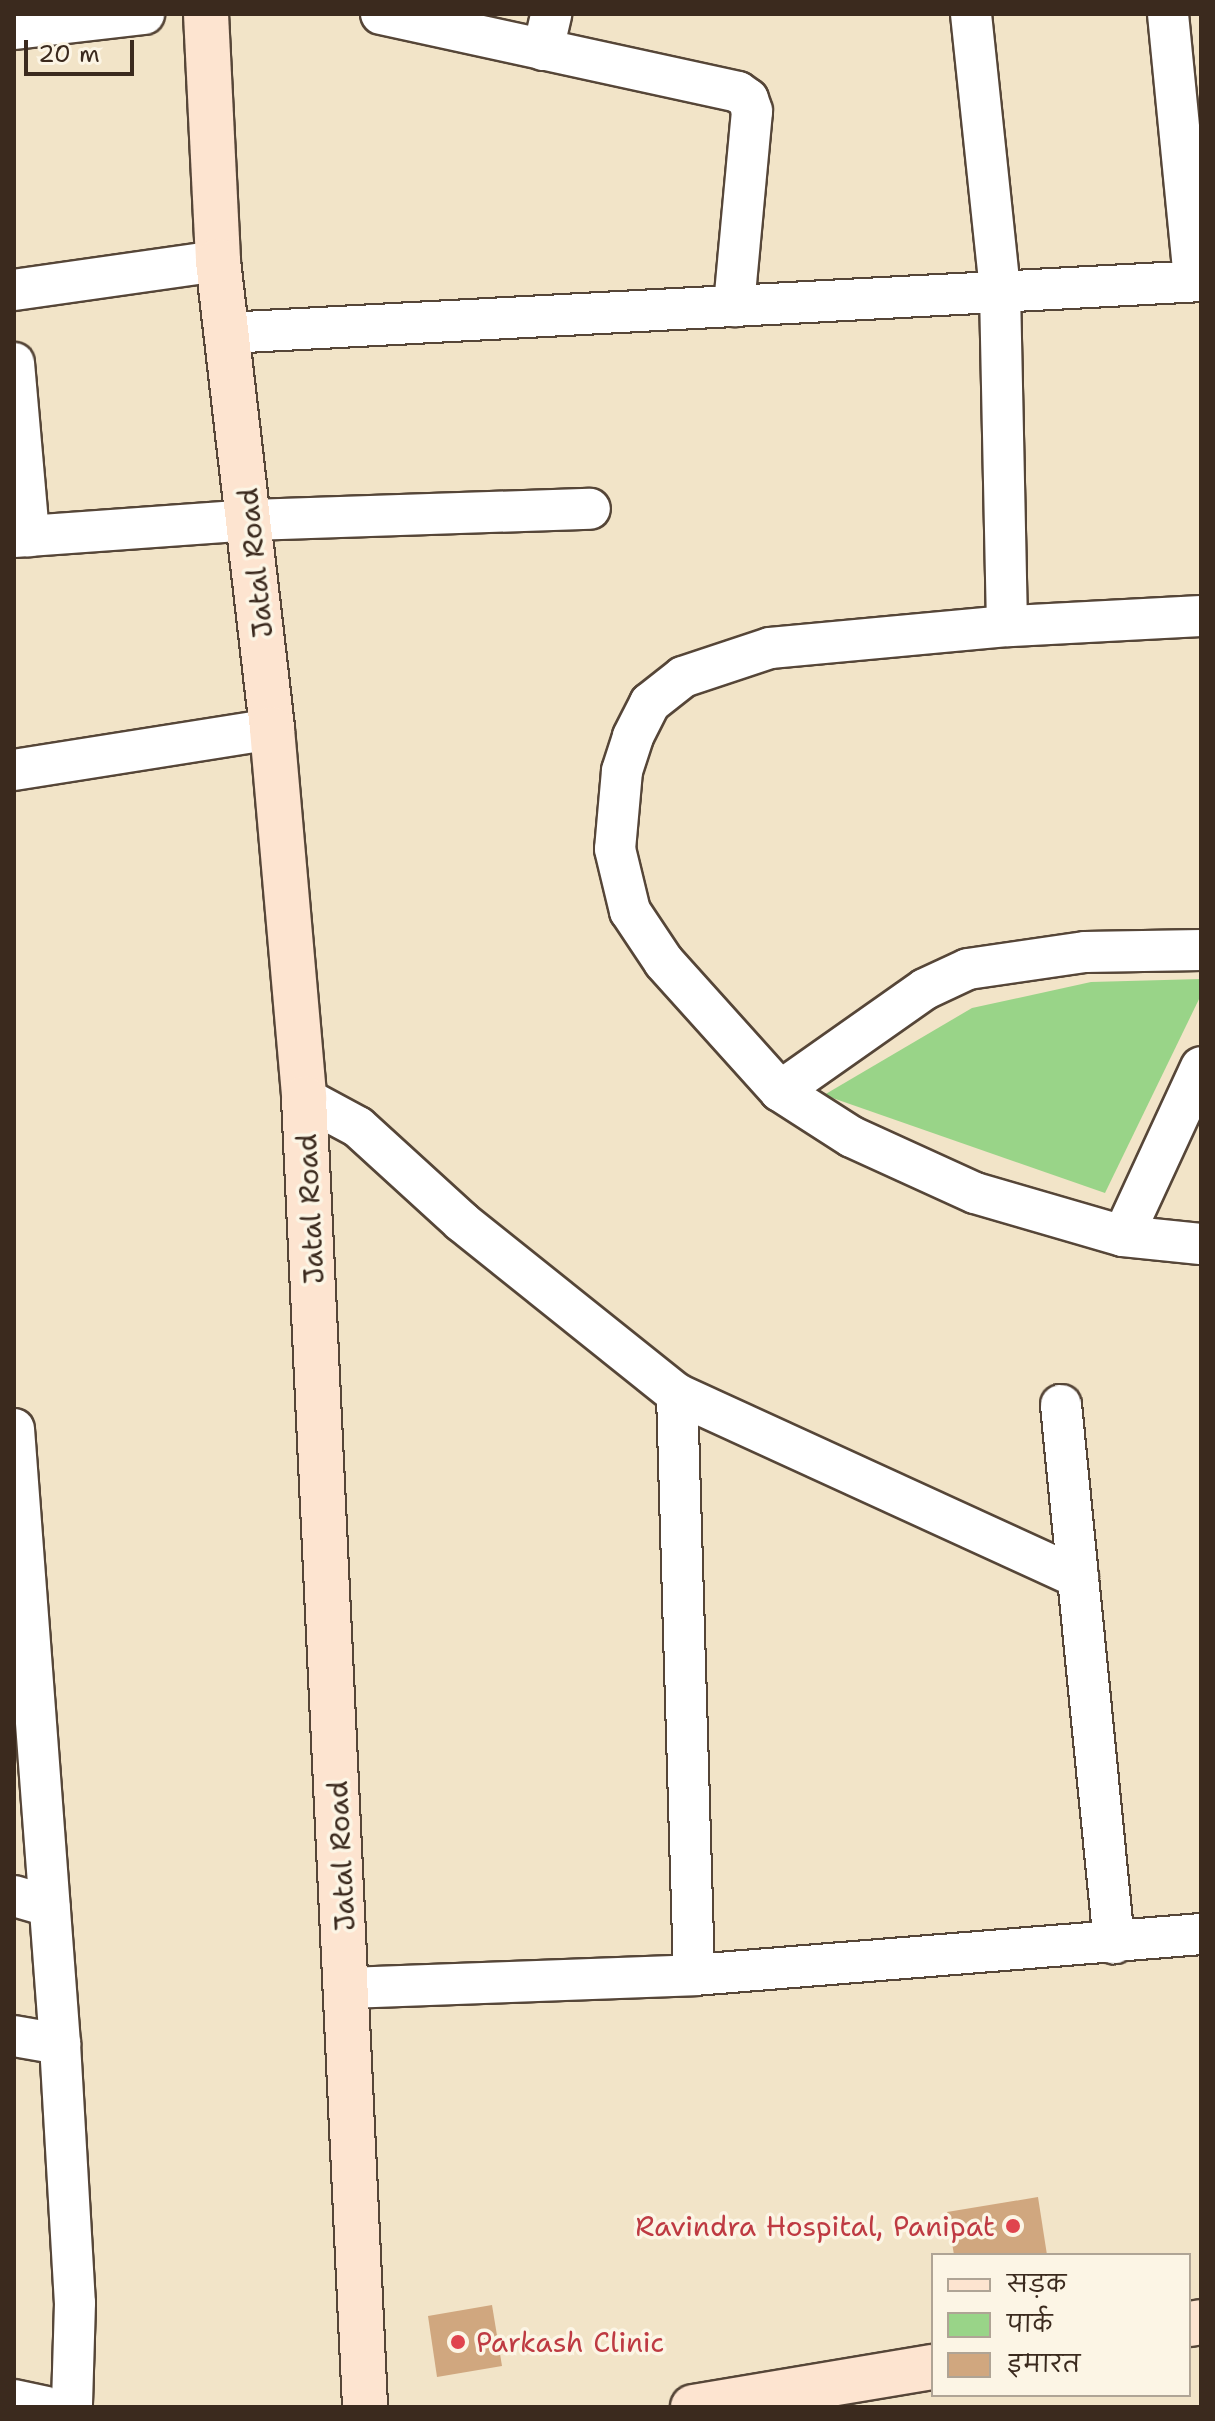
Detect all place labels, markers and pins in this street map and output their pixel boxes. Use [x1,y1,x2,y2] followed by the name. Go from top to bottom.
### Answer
[635,2209,995,2243] place label: Ravindra Hospital, Panipat
[1002,2215,1024,2237] marker: Ravindra Hospital, Panipat
[476,2325,664,2359] place label: Parkash Clinic
[447,2331,469,2353] marker: Parkash Clinic

